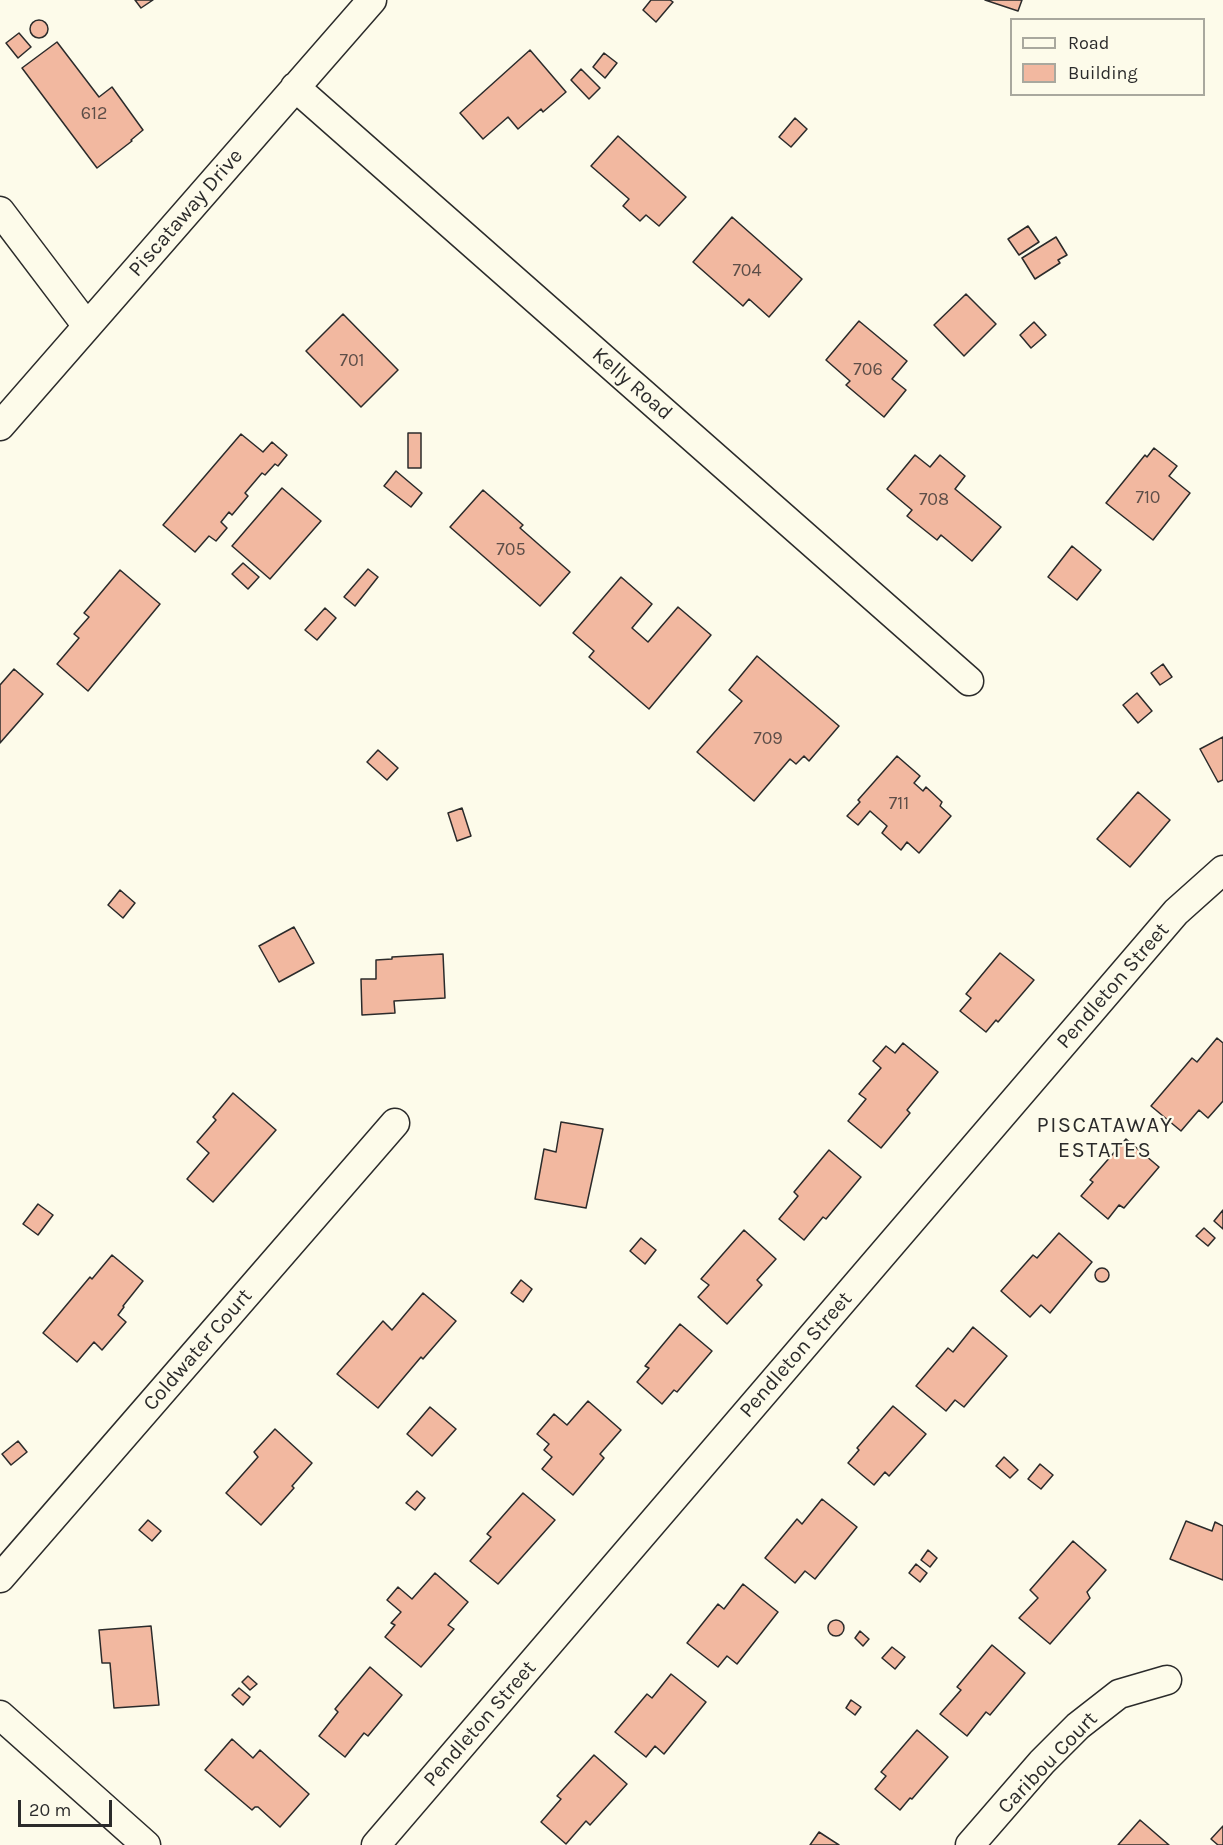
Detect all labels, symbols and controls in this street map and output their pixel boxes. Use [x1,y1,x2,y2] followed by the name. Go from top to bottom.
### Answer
[1010,18,1205,96] legend
[1068,32,1109,54] text: Road
[1068,62,1138,84] text: Building
[81,103,107,125] house number: 612
[124,144,248,282] street label: Piscataway Drive
[732,260,762,282] house number: 704
[587,342,677,426] street label: Kelly Road
[339,350,365,372] house number: 701
[853,359,883,381] house number: 706
[1135,487,1161,509] house number: 710
[919,489,949,511] house number: 708
[496,539,526,561] house number: 705
[753,728,783,750] house number: 709
[889,793,909,815] house number: 711
[1051,918,1175,1054] street label: Pendleton Street
[1036,1113,1174,1164] district label: PISCATAWAY ESTATES
[138,1284,258,1416] street label: Coldwater Court
[734,1287,858,1423] street label: Pendleton Street
[418,1656,542,1792] street label: Pendleton Street
[993,1707,1103,1819] street label: Caribou Court
[21,1788,116,1826] scale bar
[29,1799,71,1821] text: 20 m

